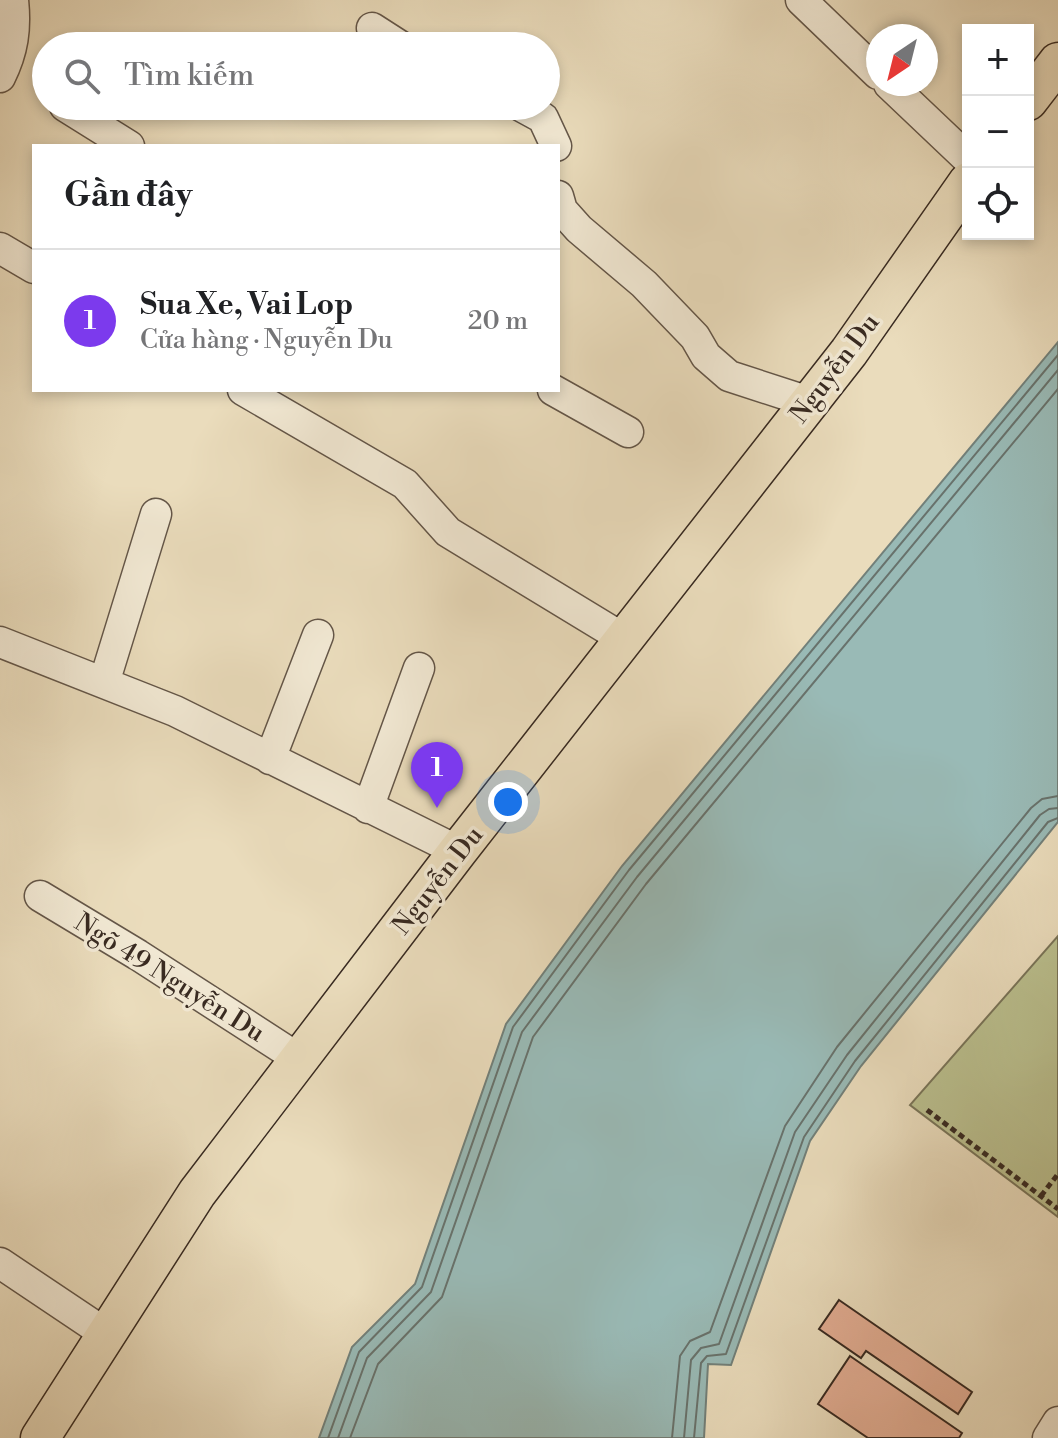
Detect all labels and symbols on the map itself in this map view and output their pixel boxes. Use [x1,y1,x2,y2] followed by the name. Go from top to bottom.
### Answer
[866,24,938,96] north arrow
[783,307,886,430] street label: Nguyễn Du
[411,742,463,808] pin: 1
[488,782,528,822] your location
[386,820,490,941] street label: Nguyễn Du
[68,906,271,1049] street label: Ngõ 49 Nguyễn Du

